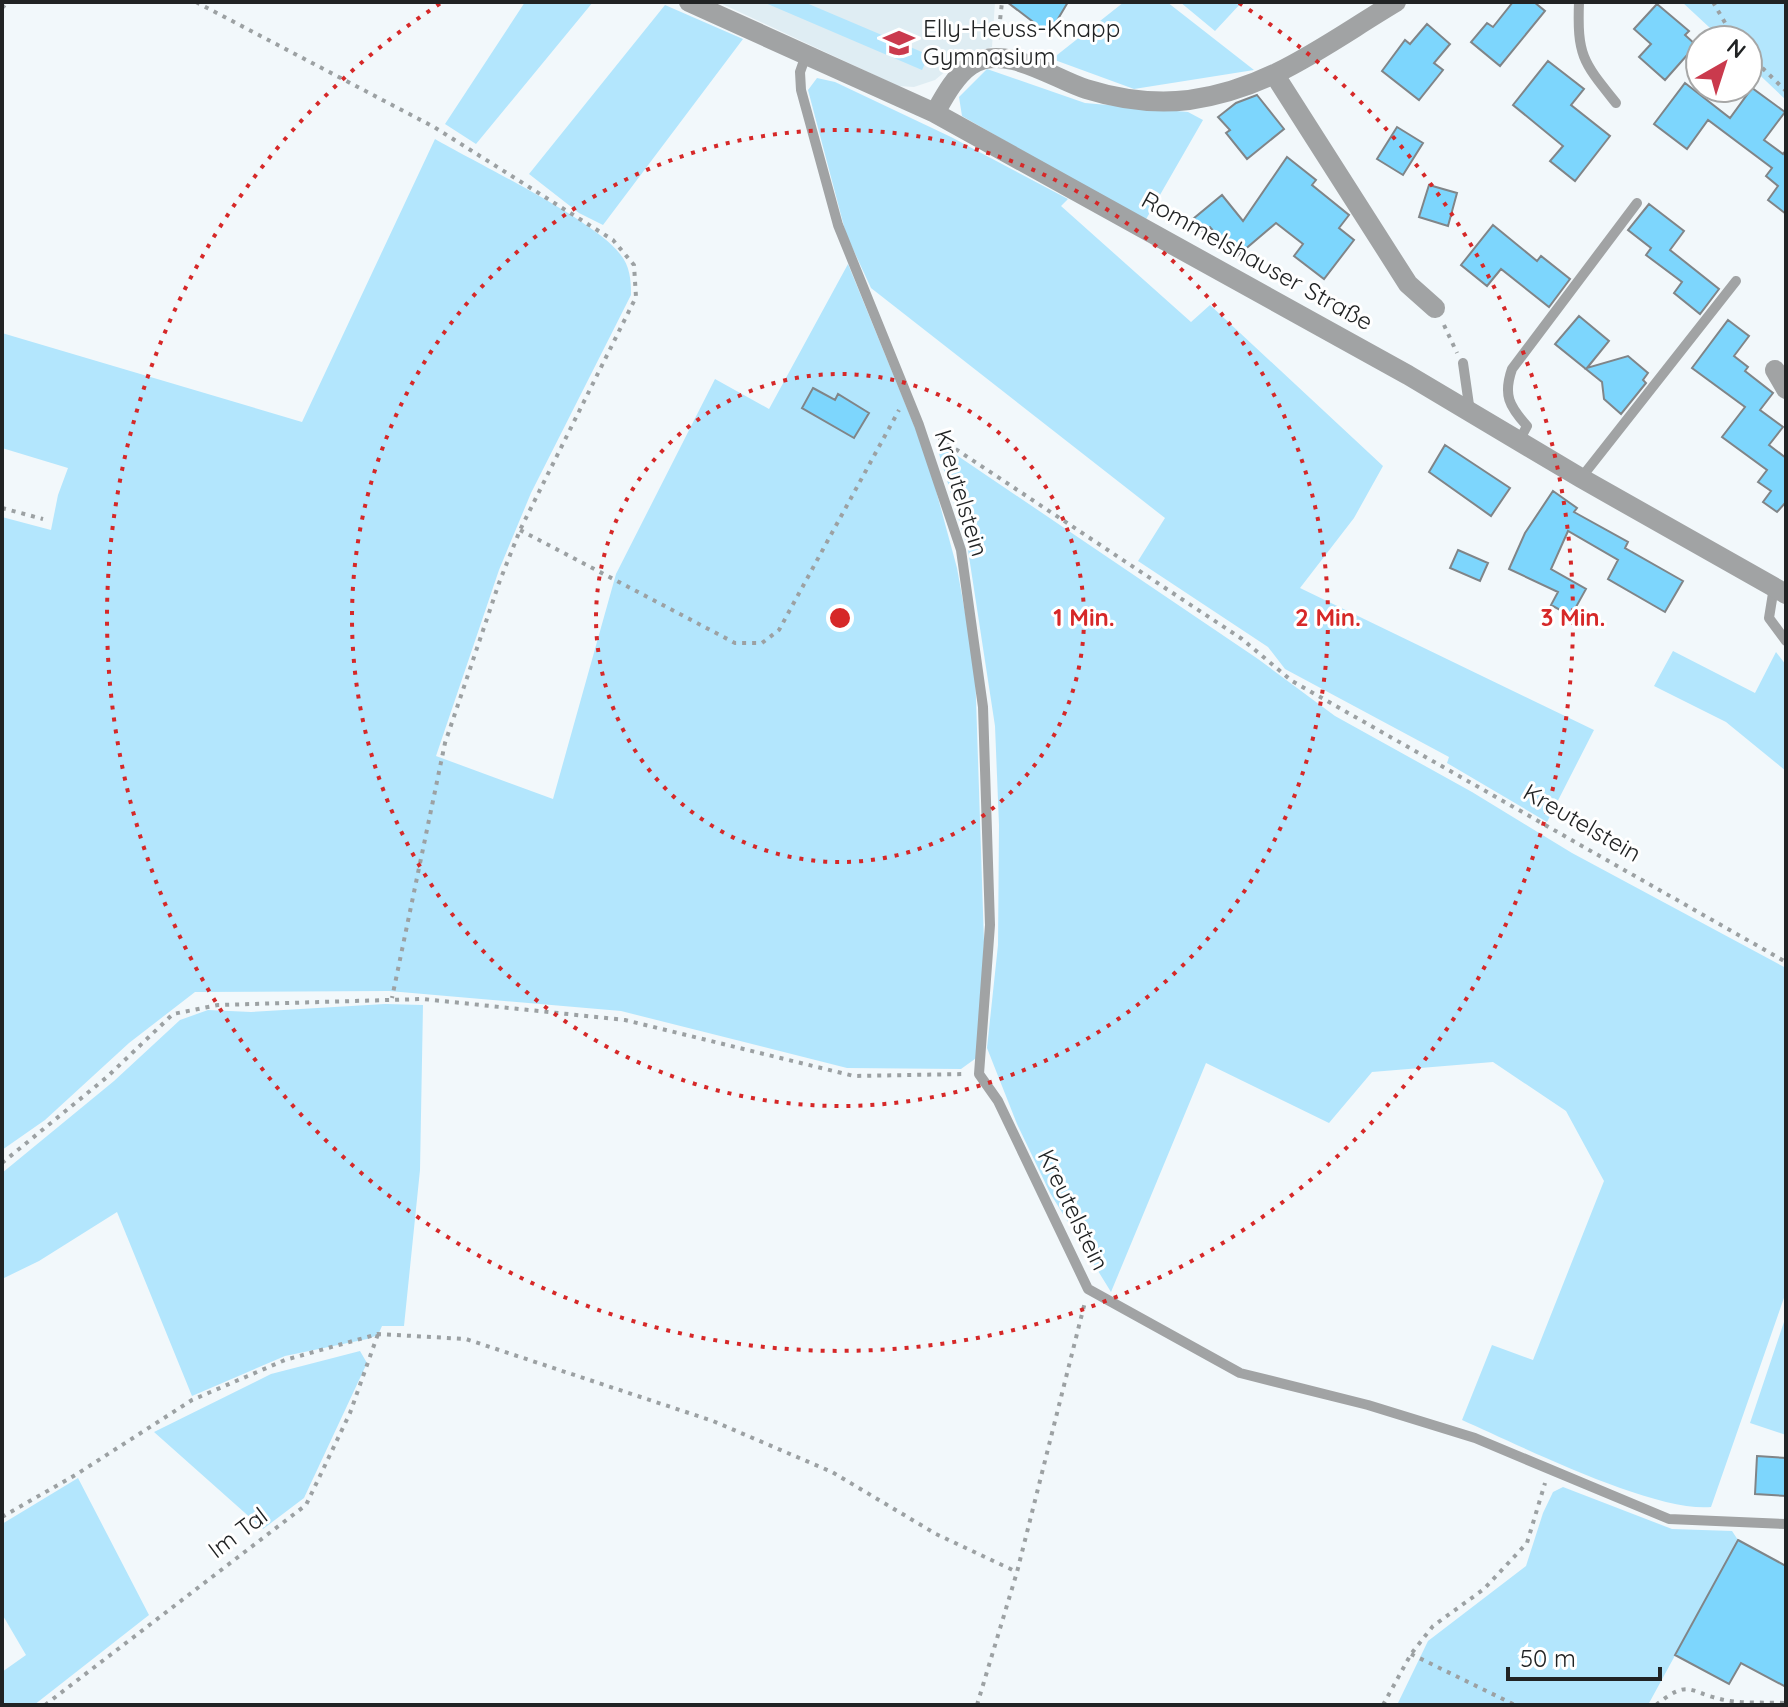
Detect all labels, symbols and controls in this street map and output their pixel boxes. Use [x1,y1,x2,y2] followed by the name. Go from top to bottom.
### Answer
[923,13,1120,71] place label: Elly-Heuss-Knapp Gymnasium
[1684,24,1764,104] north arrow
[882,26,916,60] school or university icon: Elly-Heuss-Knapp Gymnasium
[1721,32,1752,64] text: N
[1137,184,1378,336] street label: Rommelshauser Straße
[928,426,995,560] street label: Kreutelstein
[1053,602,1115,632] text: 1 Min.
[1295,602,1361,632] text: 2 Min.
[1540,602,1606,632] text: 3 Min.
[826,604,854,632] centre of rings
[1518,776,1647,868] street label: Kreutelstein
[1032,1144,1116,1275] street label: Kreutelstein
[202,1500,273,1564] street label: Im Tal
[1508,1631,1660,1681] scale bar
[1520,1643,1576,1673] text: 50 m

